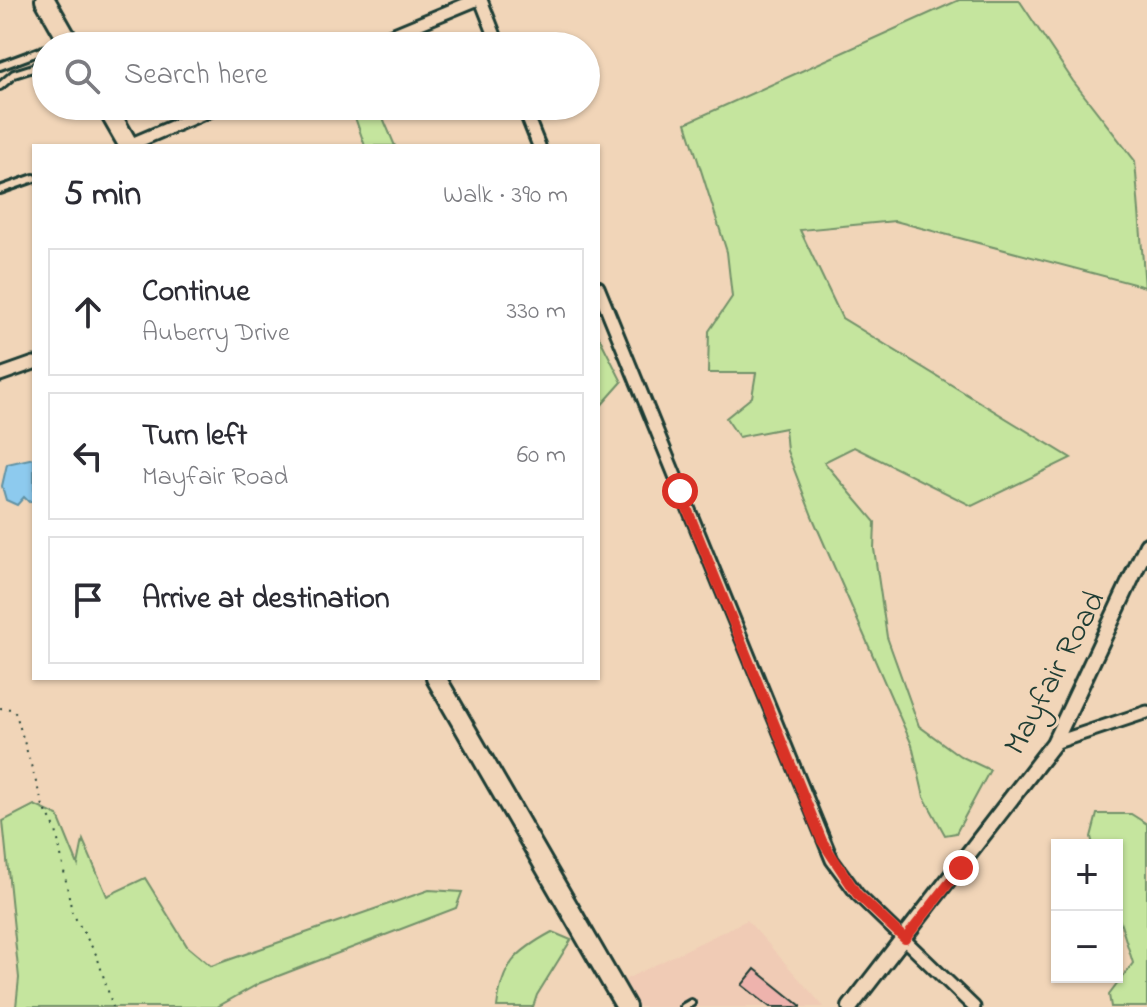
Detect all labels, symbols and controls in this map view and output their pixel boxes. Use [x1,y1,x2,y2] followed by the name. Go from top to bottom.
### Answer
[32,32,600,120] search box
[60,54,104,98] icon: search
[124,54,268,98] text: Search here
[64,171,141,221] text: 5 min
[443,177,568,215] text: Walk · 390 m
[142,271,250,315] text: Continue
[66,290,110,334] icon: ahead
[507,293,566,331] text: 330 m
[142,315,290,353] text: Auberry Drive
[142,415,247,459] text: Turn left
[66,434,110,478] icon: left
[517,437,566,475] text: 60 m
[142,459,288,497] text: Mayfair Road
[662,473,698,509] route start
[66,578,110,622] icon: arrive
[142,578,390,622] text: Arrive at destination
[993,583,1119,764] street label: Mayfair Road
[1051,839,1123,983] map controls
[1051,839,1123,911] button: +
[943,850,979,886] route end
[1051,911,1123,983] button: −

